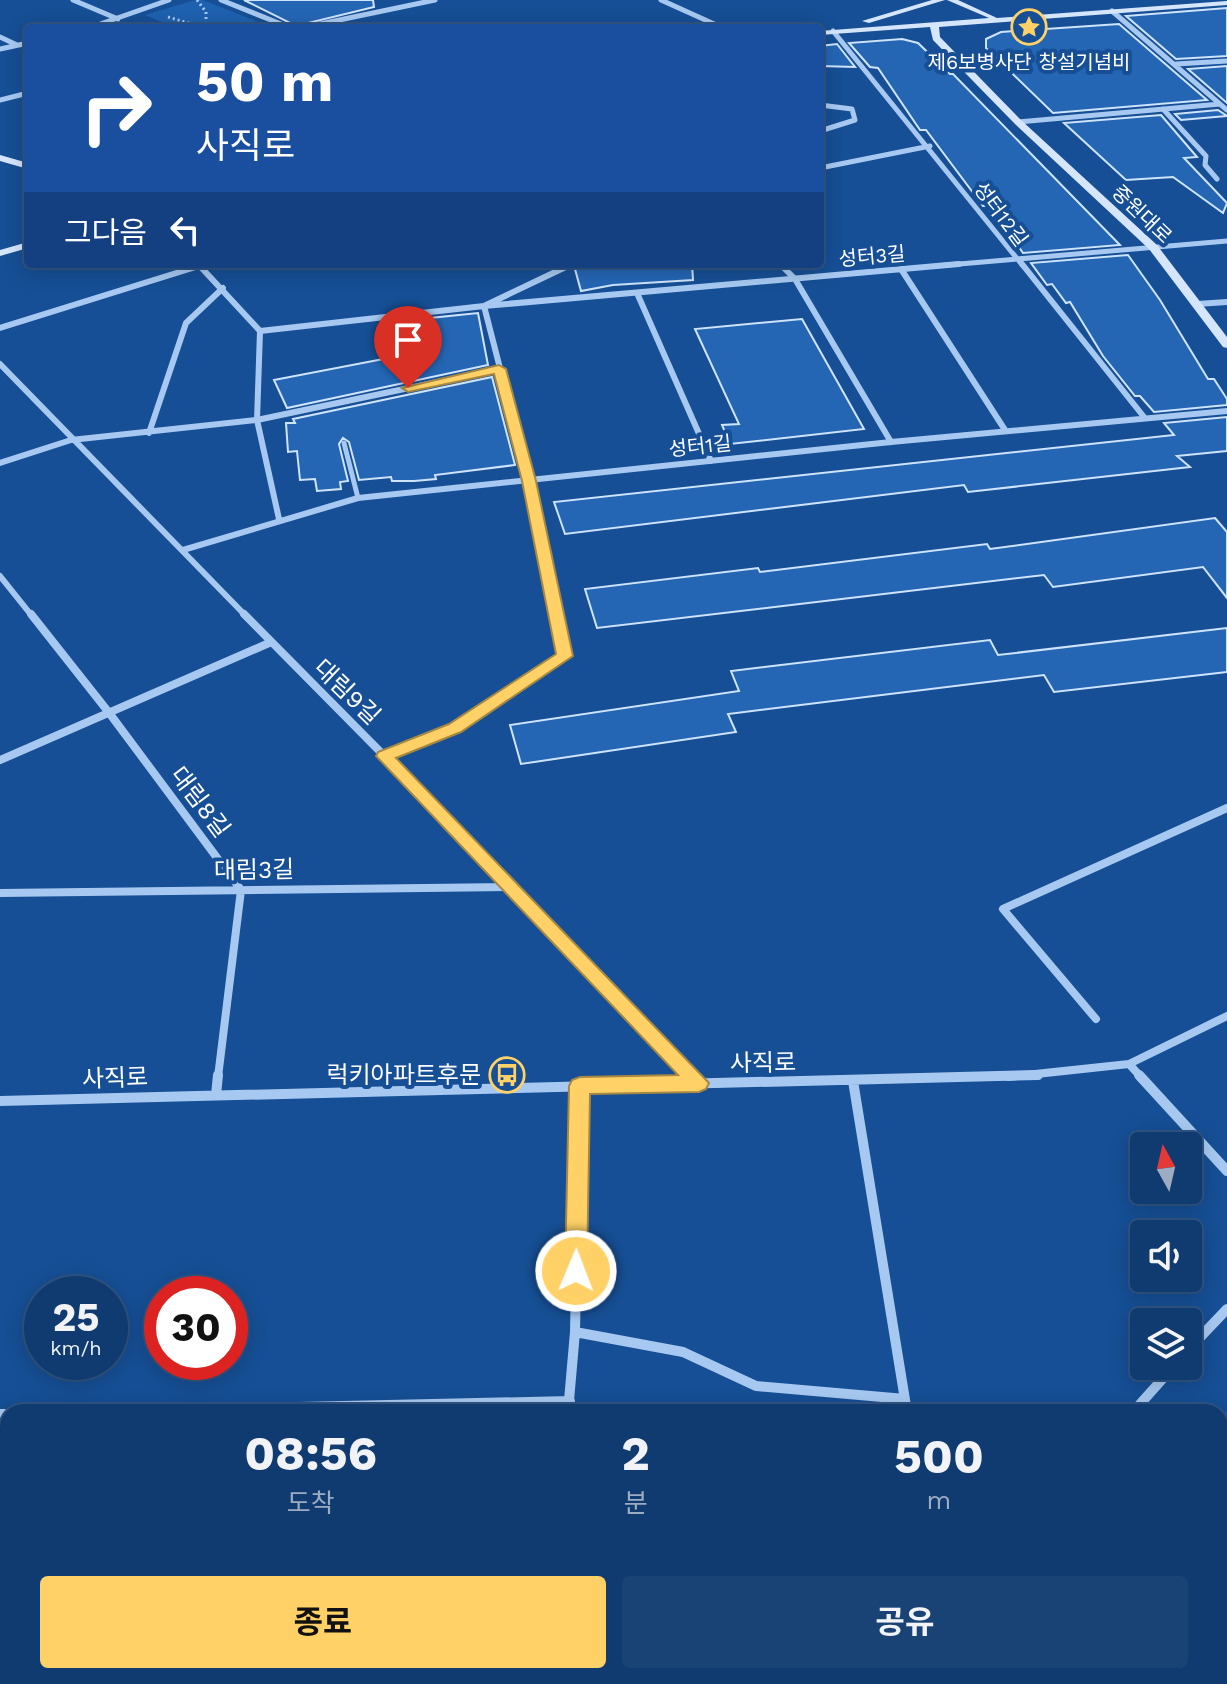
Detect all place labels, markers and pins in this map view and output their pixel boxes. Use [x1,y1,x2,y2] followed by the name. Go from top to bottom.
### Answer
[1010,8,1048,46] place icon: 제6보병사단 창설기념비
[928,50,1130,74] place label: 제6보병사단 창설기념비
[374,306,442,388] pin
[488,1056,526,1094] bus stop icon: 럭키아파트후문
[326,1061,481,1089] place label: 럭키아파트후문

